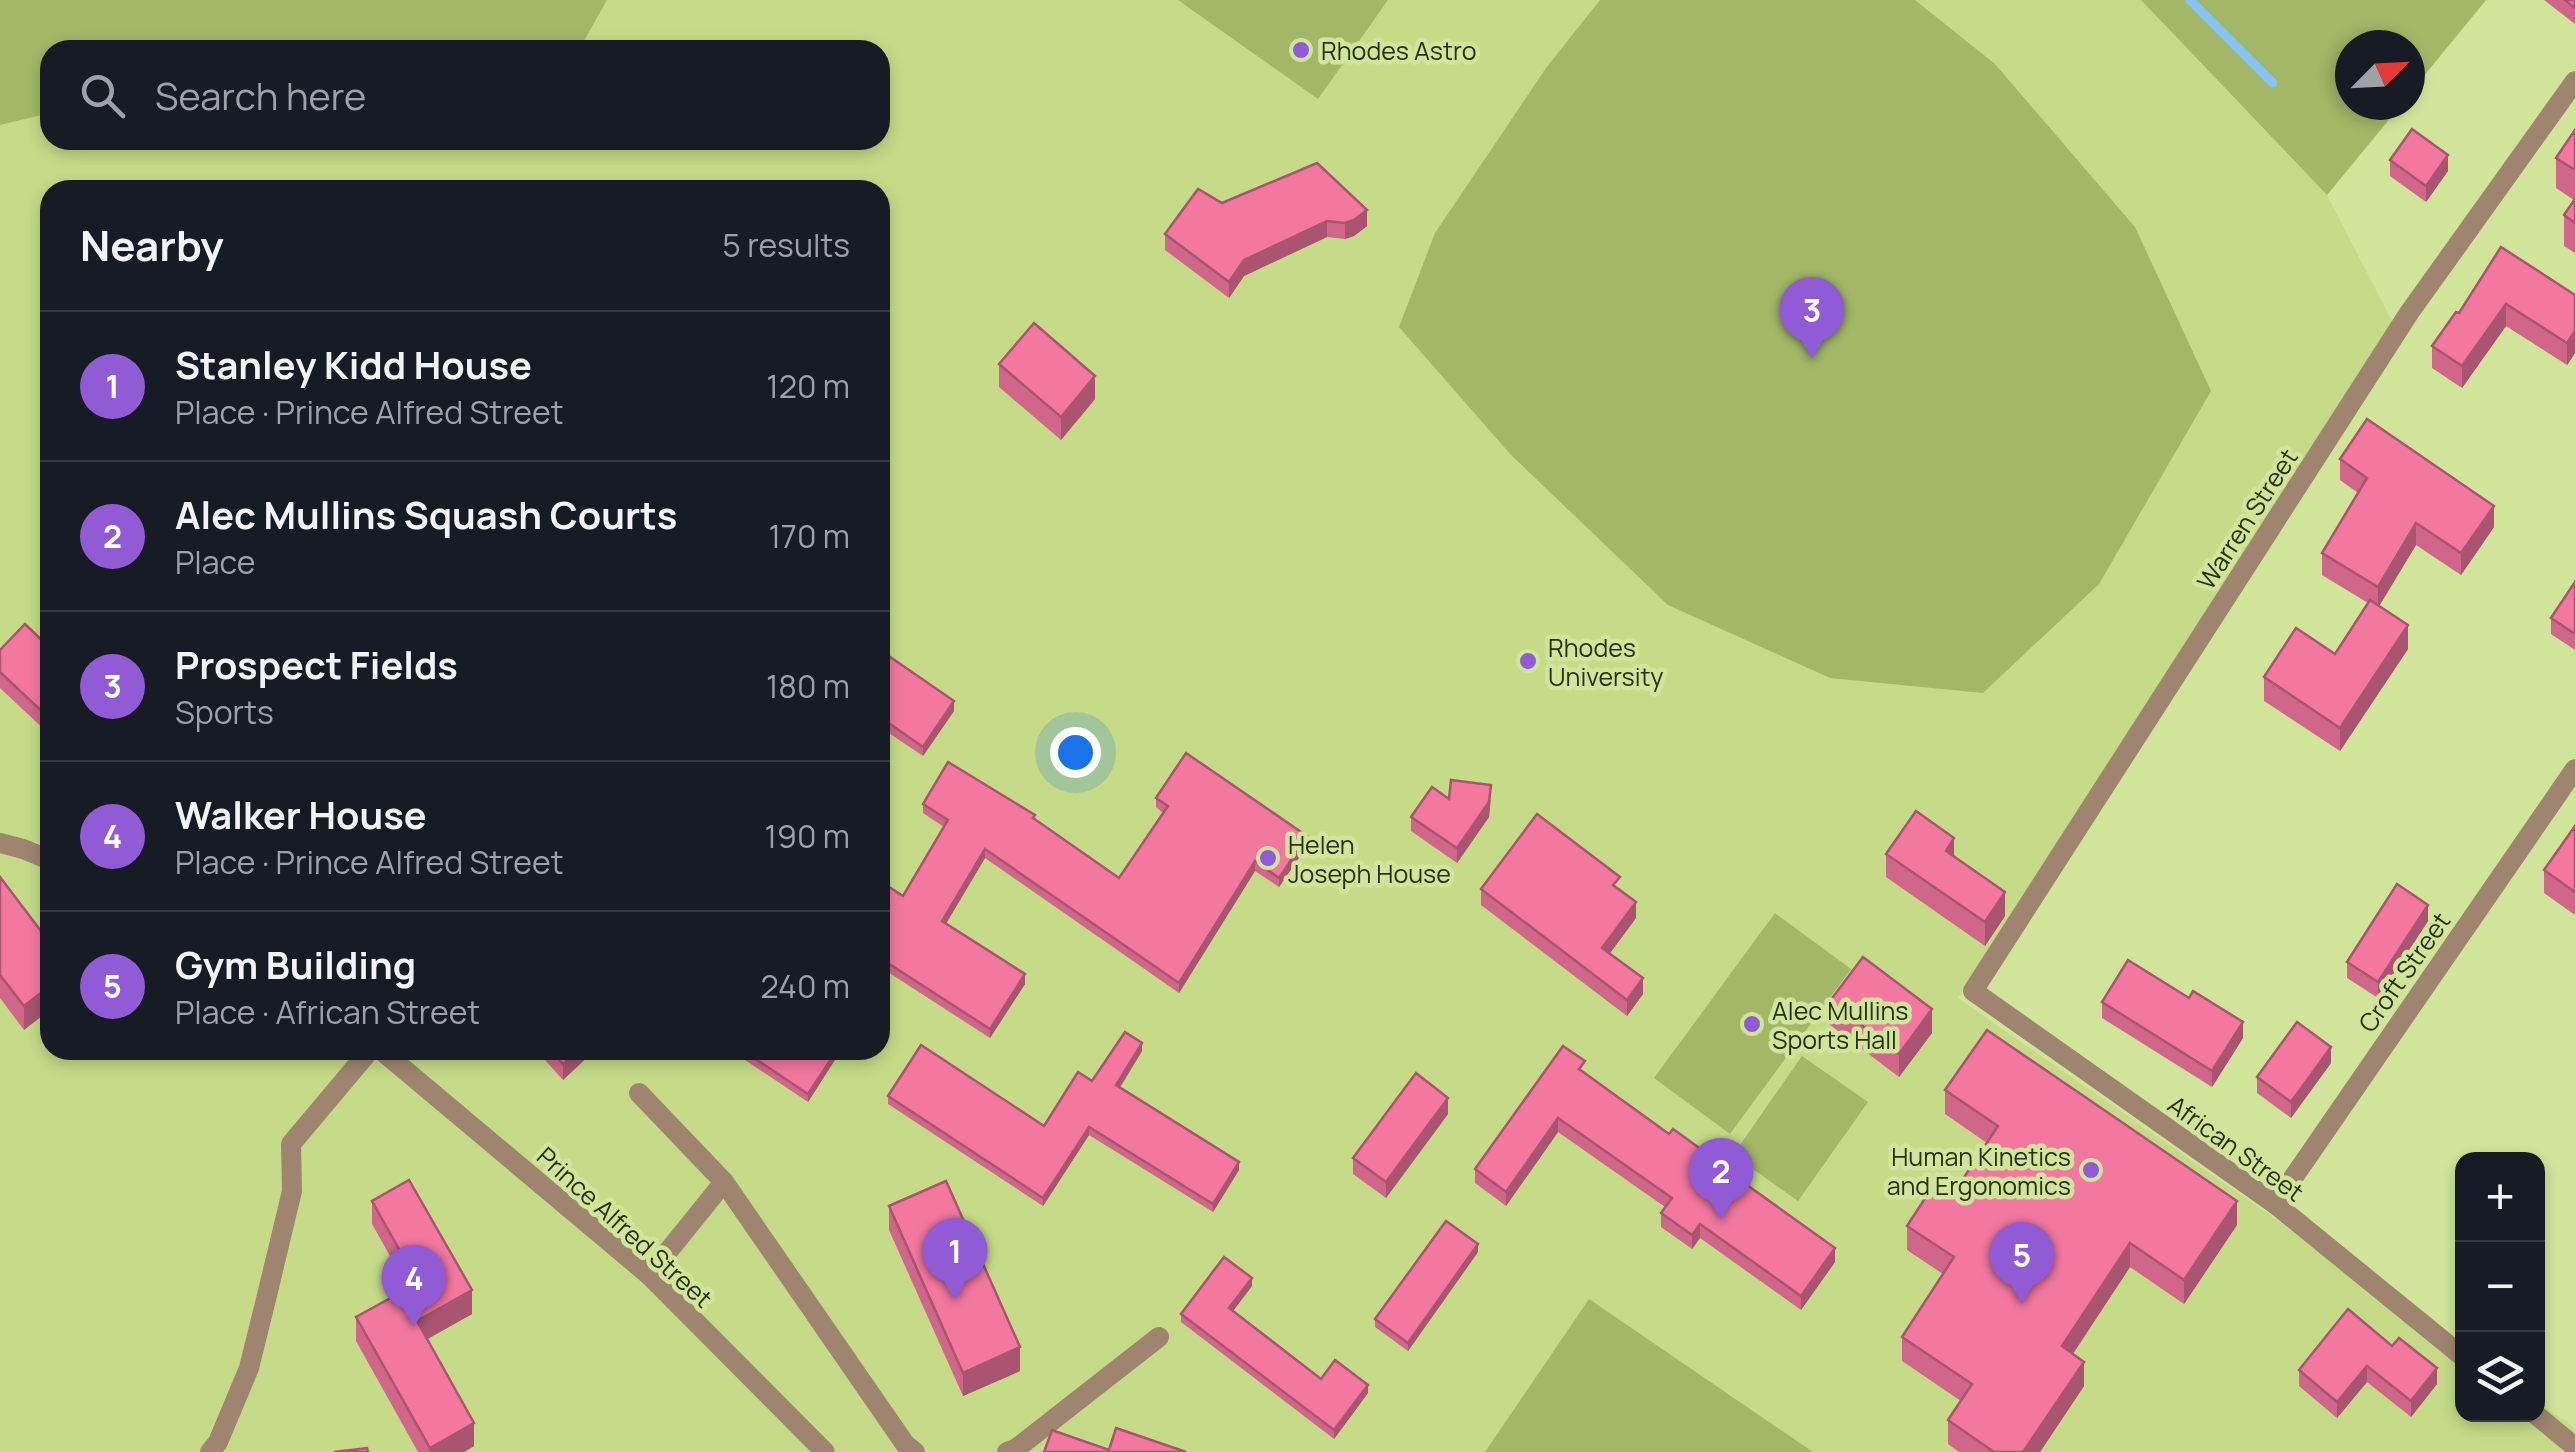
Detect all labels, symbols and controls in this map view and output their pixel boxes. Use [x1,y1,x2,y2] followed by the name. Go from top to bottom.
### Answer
[2335,30,2425,120] north arrow
[1321,33,1476,68] place label: Rhodes Astro
[1290,39,1312,61] marker: Rhodes Astro
[40,40,890,150] search box
[75,68,130,123] icon: search
[155,69,366,121] text: Search here
[80,216,224,274] text: Nearby
[722,223,850,267] text: 5 results
[1780,276,1844,359] pin: 3
[175,338,532,390] text: Stanley Kidd House
[105,364,120,408] text: 1
[766,364,850,408] text: 120 m
[175,390,564,434] text: Place · Prince Alfred Street
[2188,442,2306,596] street label: Warren Street
[175,488,677,540] text: Alec Mullins Squash Courts
[103,514,122,558] text: 2
[768,514,850,558] text: 170 m
[175,540,256,584] text: Place
[1548,630,1663,694] place label: Rhodes University
[175,638,458,690] text: Prospect Fields
[1517,650,1539,672] marker: Rhodes University
[103,664,122,708] text: 3
[766,664,850,708] text: 180 m
[175,690,274,734] text: Sports
[1050,727,1101,778] your location
[175,788,427,840] text: Walker House
[103,814,122,858] text: 4
[765,814,850,858] text: 190 m
[1288,827,1451,891] place label: Helen Joseph House
[175,840,564,884] text: Place · Prince Alfred Street
[1257,847,1279,869] marker: Helen Joseph House
[2350,905,2458,1039] street label: Croft Street
[175,938,416,990] text: Gym Building
[103,964,122,1008] text: 5
[760,964,850,1008] text: 240 m
[175,990,480,1034] text: Place · African Street
[1772,993,1908,1057] place label: Alec Mullins Sports Hall
[1741,1013,1763,1035] marker: Alec Mullins Sports Hall
[2161,1087,2311,1209] street label: African Street
[1688,1138,1754,1220] pin: 2
[530,1139,720,1315] street label: Prince Alfred Street
[1887,1139,2071,1203] place label: Human Kinetics and Ergonomics
[2455,1152,2545,1422] map controls
[2455,1152,2545,1242] button: +
[2080,1159,2102,1181] marker: Human Kinetics and Ergonomics
[922,1218,988,1300] pin: 1
[1990,1222,2054,1304] pin: 5
[2455,1242,2545,1332] button: −
[382,1244,446,1327] pin: 4
[2455,1332,2545,1422] button: layers

